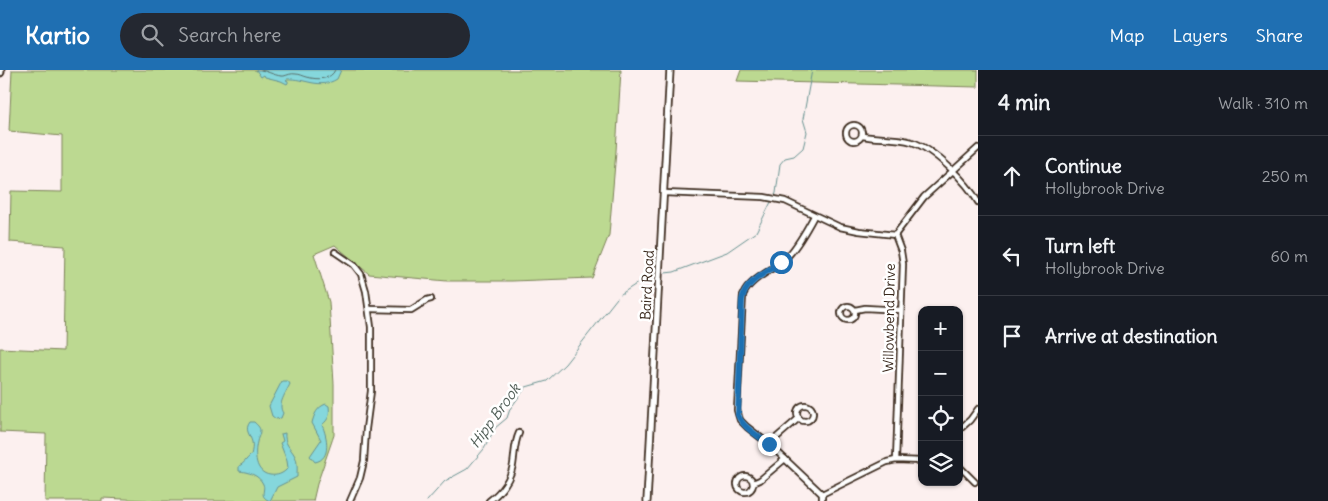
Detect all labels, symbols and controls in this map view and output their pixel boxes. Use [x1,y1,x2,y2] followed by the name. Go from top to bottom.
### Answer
[120,13,470,58] search box
[25,20,90,50] text: Kartio
[138,21,166,49] icon: search
[178,23,281,47] text: Search here
[1109,24,1144,47] text: Map
[1172,24,1228,47] text: Layers
[1256,24,1303,47] text: Share
[998,89,1050,116] text: 4 min
[1218,93,1308,113] text: Walk · 310 m
[1045,154,1122,178] text: Continue
[998,162,1026,190] icon: ahead
[1262,166,1308,186] text: 250 m
[1045,178,1165,198] text: Hollybrook Drive
[1045,234,1115,258] text: Turn left
[998,242,1026,270] icon: left
[1270,246,1308,266] text: 60 m
[636,249,658,321] street label: Baird Road
[770,251,793,274] route start
[1045,258,1165,278] text: Hollybrook Drive
[879,263,899,373] street label: Willowbend Drive
[918,306,963,486] map controls
[918,306,963,351] button: +
[998,322,1026,350] icon: arrive
[1045,324,1218,348] text: Arrive at destination
[918,351,963,396] button: −
[465,379,525,452] water label: Hipp Brook
[918,396,963,441] button: locate
[758,433,781,456] route end
[918,441,963,486] button: layers

